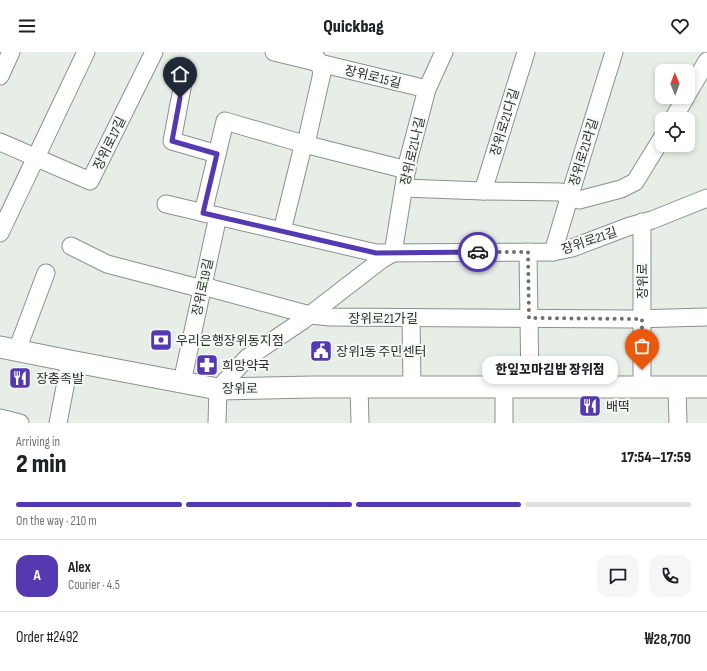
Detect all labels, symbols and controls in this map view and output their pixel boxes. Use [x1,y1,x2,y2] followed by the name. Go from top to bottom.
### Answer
[16,15,38,37] icon: menu
[669,15,691,37] icon: heart
[323,16,384,37] text: Quickbag
[163,57,197,98] pin
[343,62,403,92] street label: 장위로15길
[169,63,191,85] icon: home
[655,64,695,104] north arrow
[655,64,695,152] map controls
[487,87,523,158] street label: 장위로21다길
[655,112,695,152] button: locate
[90,114,130,173] street label: 장위로17길
[397,115,429,187] street label: 장위로21나길
[566,117,602,188] street label: 장위로21라길
[559,224,619,258] street label: 장위로21길
[458,232,498,272] courier
[467,241,489,263] icon: car
[189,257,217,317] street label: 장위로19길
[635,263,651,299] street label: 장위로
[348,311,418,327] street label: 장위로21가길
[148,327,174,353] bank icon: 우리은행장위동지점
[625,329,659,370] pin
[176,333,284,349] place label: 우리은행장위동지점
[631,335,653,357] icon: bag
[308,338,334,364] public building icon: 장위1동 주민센터
[336,344,426,360] place label: 장위1동 주민센터
[194,352,220,378] pharmacy icon: 희망약국
[482,356,618,384] callout: 한잎꼬마김밥 장위점
[222,358,270,374] place label: 희망약국
[495,362,605,378] text: 한잎꼬마김밥 장위점
[7,365,33,391] restaurant icon: 장충족발
[36,371,84,387] place label: 장충족발
[222,381,258,397] street label: 장위로
[577,393,603,419] restaurant icon: 배떡
[606,399,630,415] place label: 배떡
[16,434,60,450] text: Arriving in
[621,448,691,467] text: 17:54–17:59
[16,449,66,480] text: 2 min
[16,513,97,529] text: On the way · 210 m
[597,555,639,597] button: chat
[649,555,691,597] button: phone
[68,558,91,577] text: Alex
[33,566,41,585] text: A
[68,577,120,593] text: Courier · 4.5
[16,628,79,647] text: Order #2492
[645,630,691,649] text: ₩28,700

